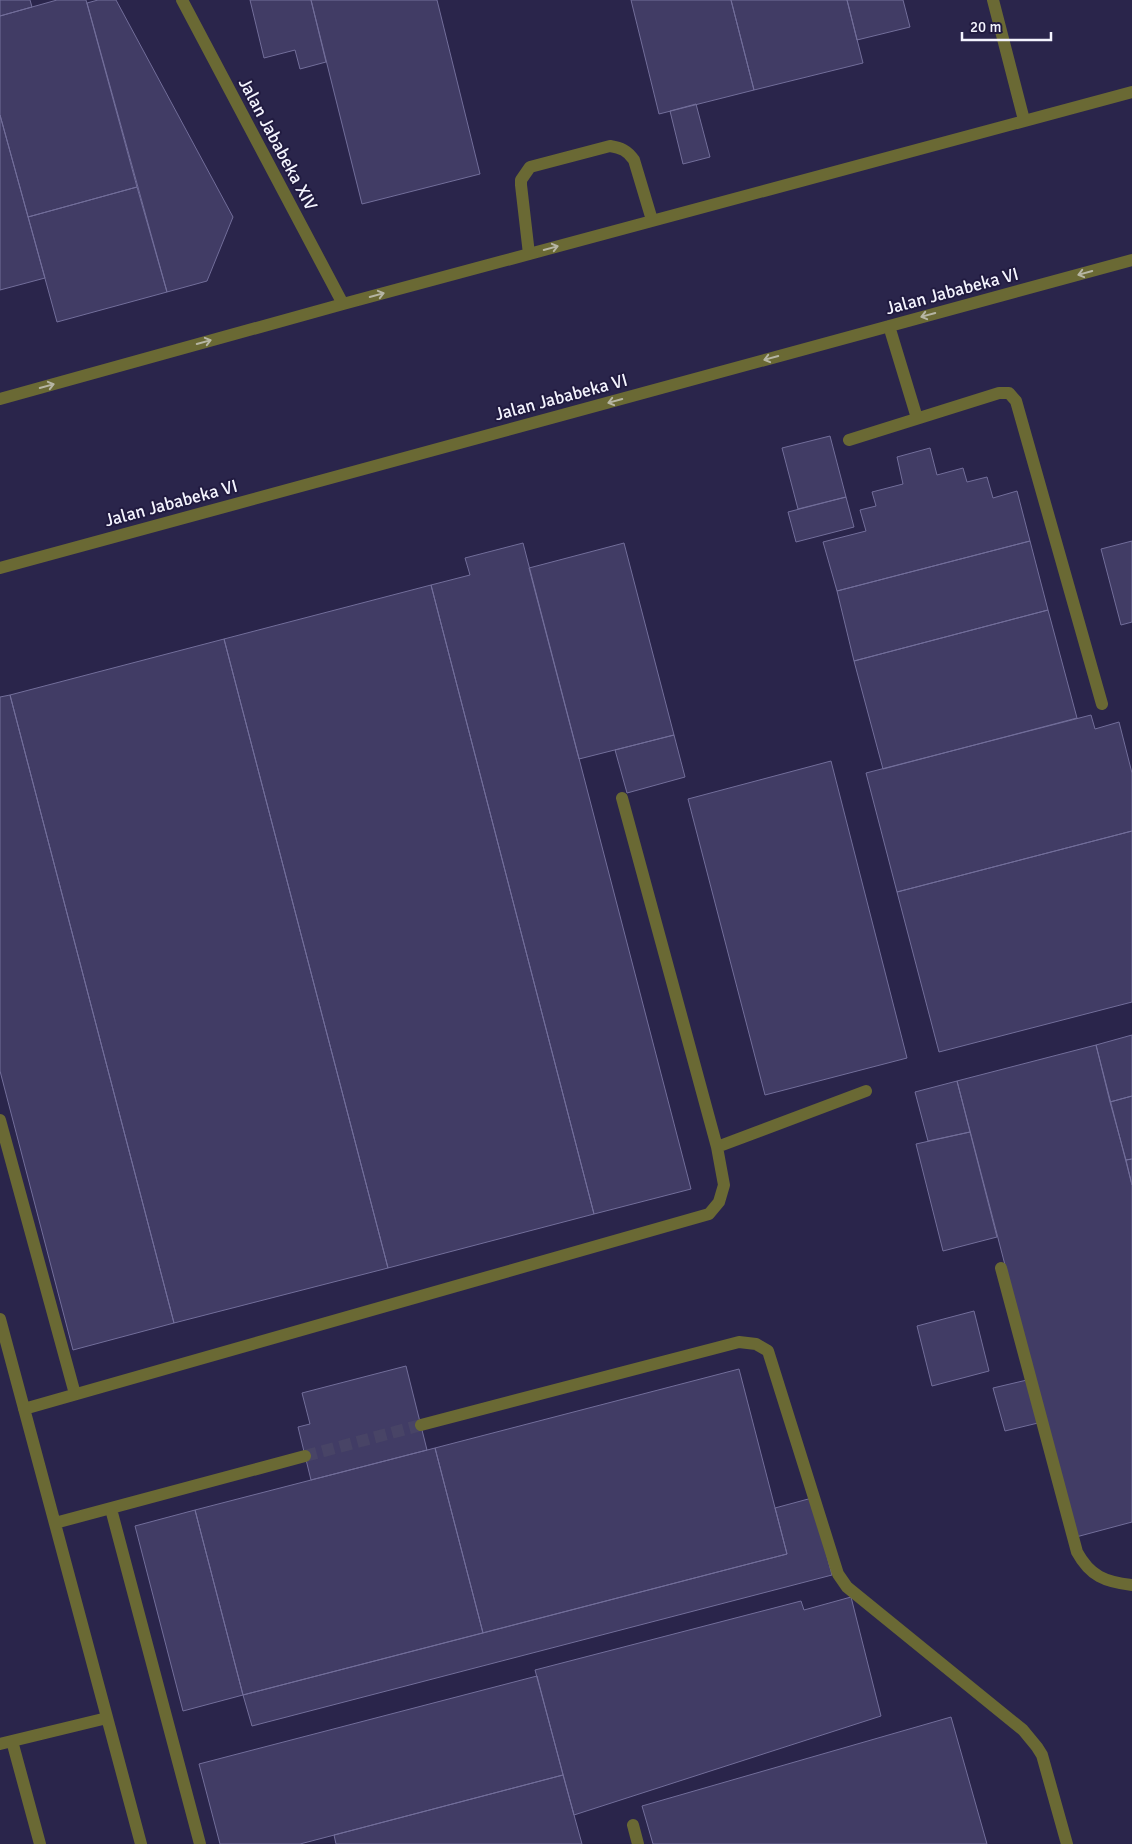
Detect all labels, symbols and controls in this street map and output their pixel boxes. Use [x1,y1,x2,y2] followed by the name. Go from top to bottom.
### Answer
[962,10,1051,42] scale bar
[970,18,1001,36] text: 20 m
[234,74,323,215] street label: Jalan Jababeka XIV
[542,242,558,252] one-way arrow
[883,263,1021,319] street label: Jalan Jababeka VI
[1077,268,1093,278] one-way arrow
[369,289,385,299] one-way arrow
[921,311,937,320] one-way arrow
[195,337,211,347] one-way arrow
[764,354,780,363] one-way arrow
[492,369,630,425] street label: Jalan Jababeka VI
[39,380,55,390] one-way arrow
[607,396,623,406] one-way arrow
[102,475,240,531] street label: Jalan Jababeka VI

